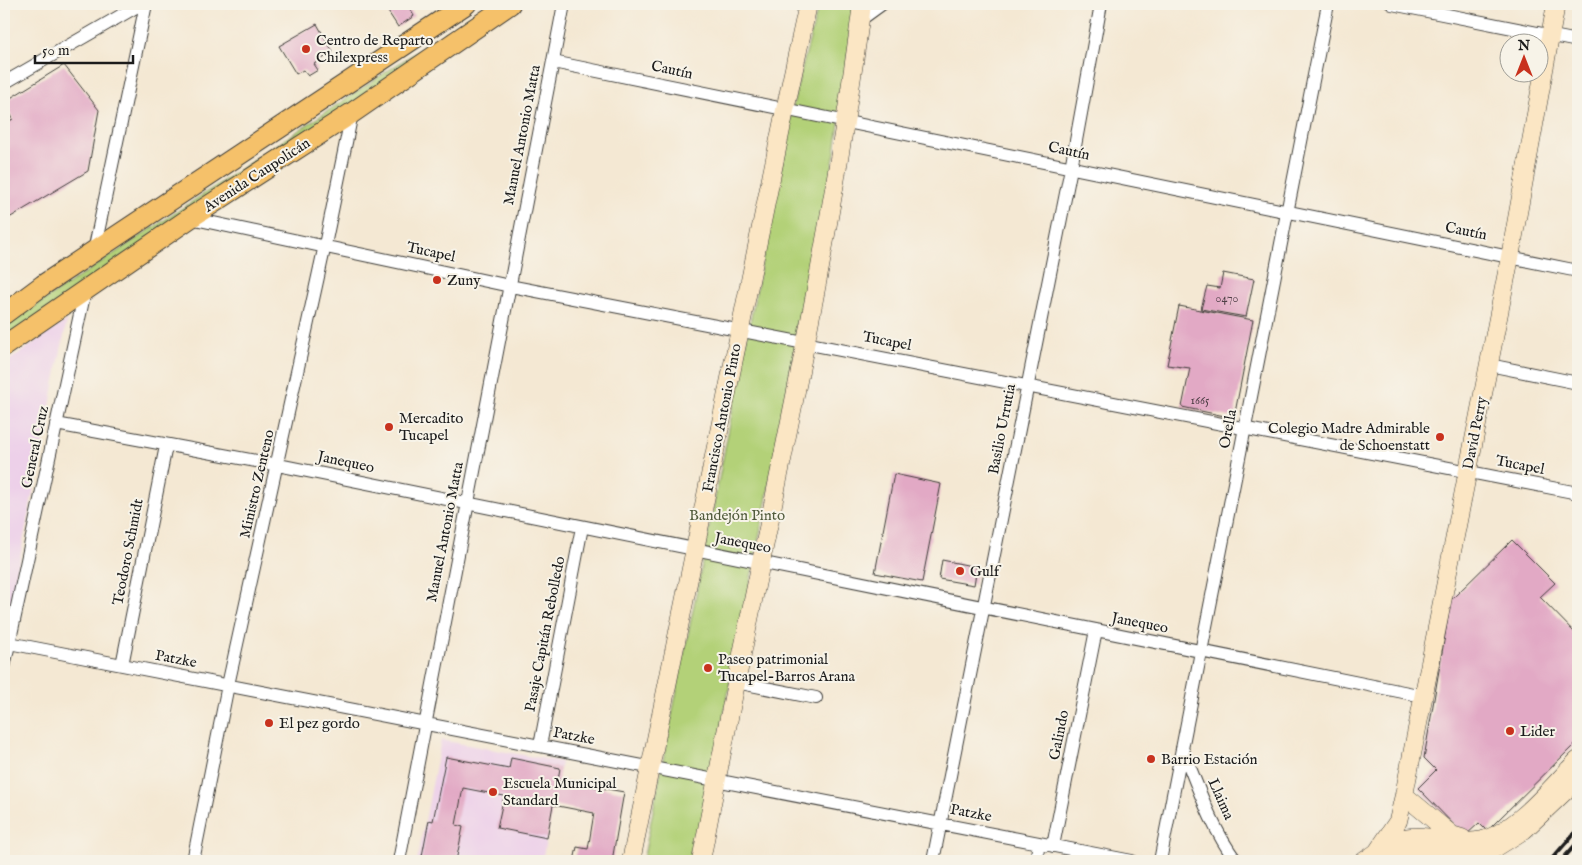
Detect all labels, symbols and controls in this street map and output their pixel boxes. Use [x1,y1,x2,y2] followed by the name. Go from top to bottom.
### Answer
[316,31,433,67] place label: Centro de Reparto Chilexpress
[35,32,132,64] scale bar
[1500,32,1550,82] north arrow
[1517,37,1530,55] text: N
[42,41,70,60] text: 50 m
[300,43,312,55] marker: Centro de Reparto Chilexpress
[649,56,695,84] street label: Cautín
[499,63,545,207] street label: Manuel Antonio Matta
[199,134,314,217] street label: Avenida Caupolicán
[1046,137,1092,165] street label: Cautín
[1444,218,1489,244] street label: Cautín
[405,238,458,267] street label: Tucapel
[447,271,481,290] place label: Zuny
[431,274,443,286] marker: Zuny
[1216,291,1239,306] house number: 0470
[861,327,914,355] street label: Tucapel
[698,342,746,494] street label: Francisco Antonio Pinto
[984,382,1020,476] street label: Basilio Urrutia
[1191,393,1210,408] house number: 1665
[1459,394,1492,471] street label: David Perry
[17,404,53,490] street label: General Cruz
[1215,407,1241,450] street label: Orella
[399,409,463,445] place label: Mercadito Tucapel
[1268,419,1430,455] place label: Colegio Madre Admirable de Schoenstatt
[383,421,395,433] marker: Mercadito Tucapel
[235,428,279,540] street label: Ministro Zenteno
[1434,431,1446,443] marker: Colegio Madre Admirable de Schoenstatt
[314,446,376,477] street label: Janequeo
[1494,451,1547,479] street label: Tucapel
[422,460,468,604] street label: Manuel Antonio Matta
[108,497,148,607] street label: Teodoro Schmidt
[689,506,785,525] park label: Bandejón Pinto
[711,528,773,558] street label: Janequeo
[521,555,569,713] street label: Pasaje Capitán Rebolledo
[970,562,1002,581] place label: Gulf
[954,565,966,577] marker: Gulf
[1108,608,1170,638] street label: Janequeo
[154,646,199,672] street label: Patzke
[718,650,856,686] place label: Paseo patrimonial Tucapel-Barros Arana
[702,662,714,674] marker: Paseo patrimonial Tucapel-Barros Arana
[1045,708,1073,762] street label: Galindo
[279,714,360,733] place label: El pez gordo
[263,717,275,729] marker: El pez gordo
[1520,722,1555,741] place label: Lider
[552,723,597,749] street label: Patzke
[1504,725,1516,737] marker: Lider
[1161,750,1257,769] place label: Barrio Estación
[1145,753,1157,765] marker: Barrio Estación
[503,774,617,810] place label: Escuela Municipal Standard
[1204,775,1239,823] street label: Llaima
[487,786,499,798] marker: Escuela Municipal Standard
[949,800,994,826] street label: Patzke

